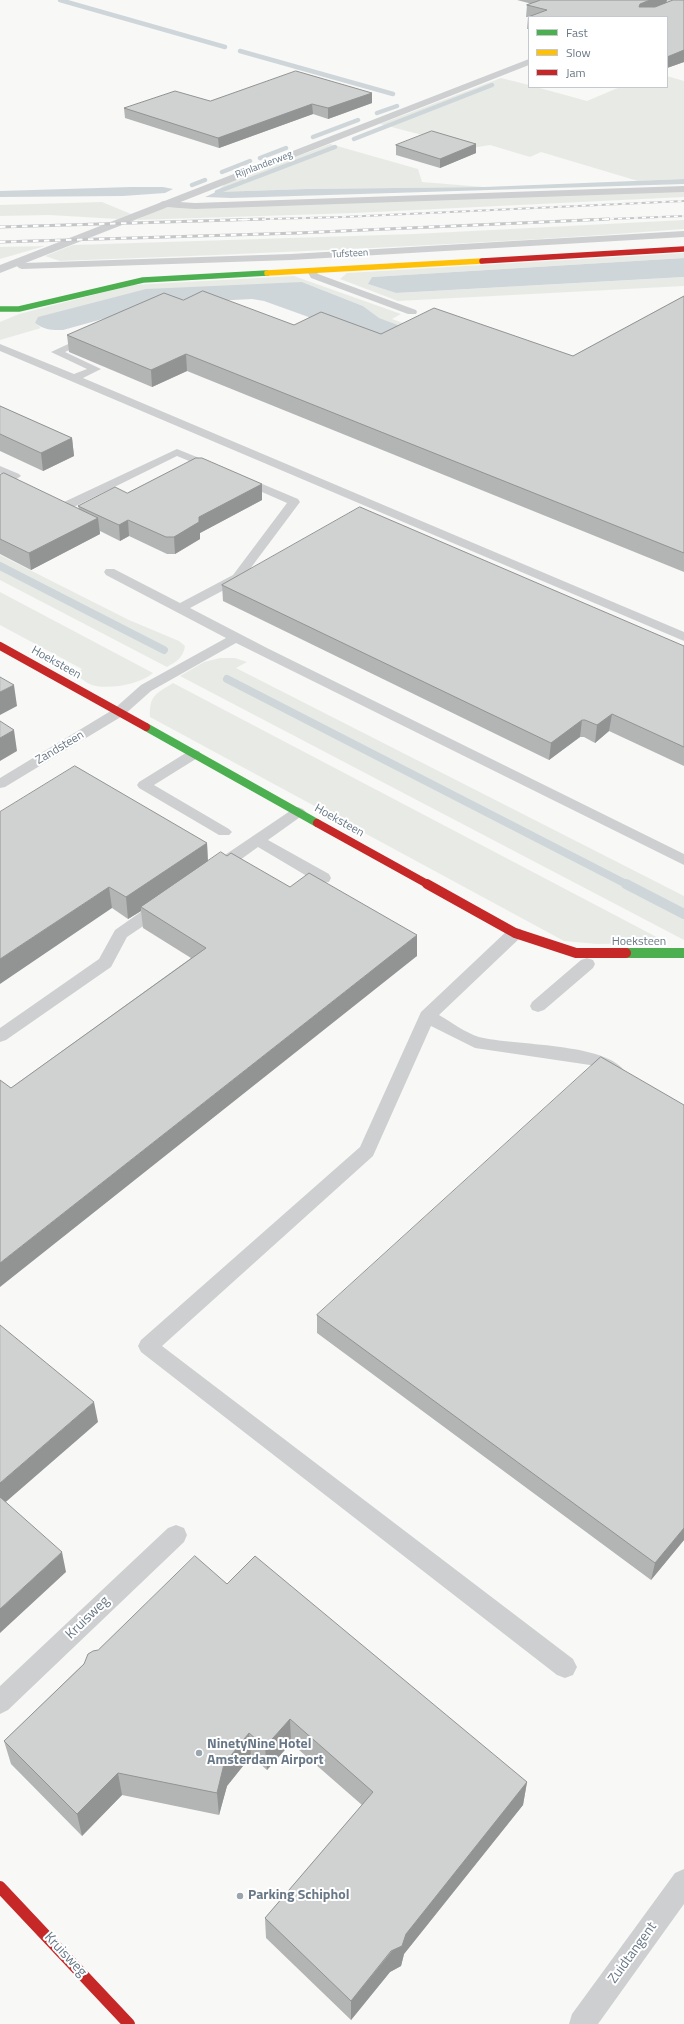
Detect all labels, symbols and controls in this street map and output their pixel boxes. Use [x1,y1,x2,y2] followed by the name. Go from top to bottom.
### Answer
[528,16,668,88] legend
[566,23,588,42] text: Fast
[566,43,591,62] text: Slow
[566,63,586,82] text: Jam
[234,149,294,181] street label: Rijnlanderweg
[331,247,369,261] street label: Tufsteen
[29,643,83,683] street label: Hoeksteen
[33,728,87,768] street label: Zandsteen
[312,801,366,841] street label: Hoeksteen
[612,935,666,949] street label: Hoeksteen
[63,1593,113,1643] street label: Kruisweg
[207,1737,324,1770] place label: NinetyNine Hotel Amsterdam Airport
[194,1748,204,1758] marker: NinetyNine Hotel Amsterdam Airport
[248,1888,349,1904] place label: Parking Schiphol
[235,1891,245,1901] marker: Parking Schiphol
[605,1919,661,1987] street label: Zuidtangent
[40,1929,90,1981] street label: Kruisweg

